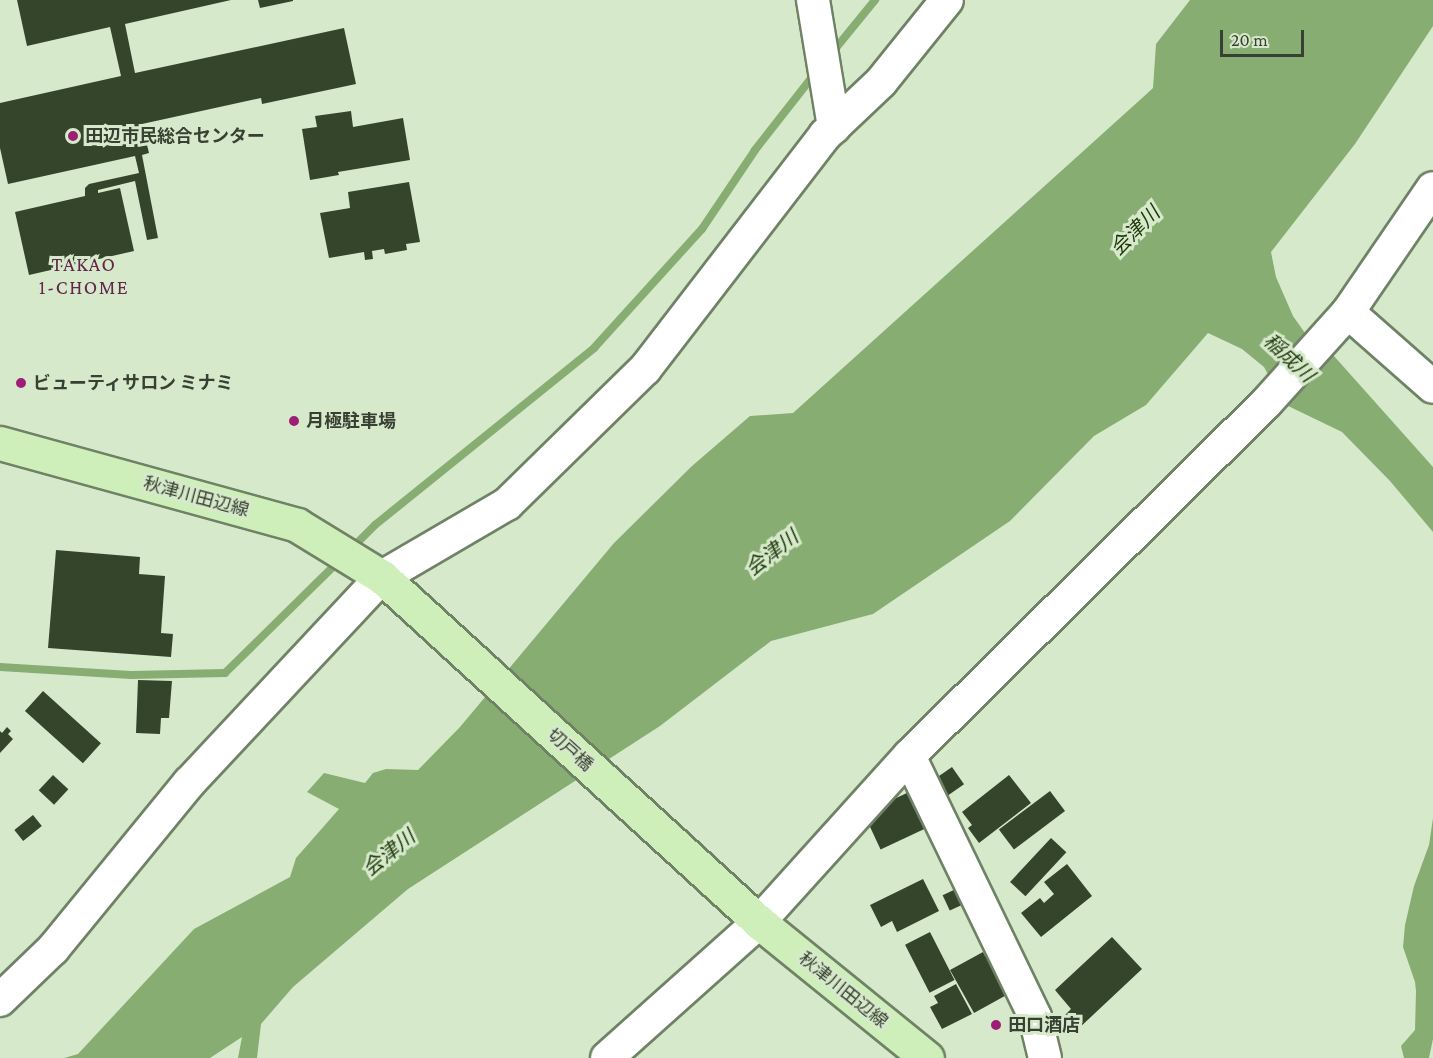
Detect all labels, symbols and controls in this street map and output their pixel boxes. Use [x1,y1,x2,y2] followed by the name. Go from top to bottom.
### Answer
[1223,18,1307,56] scale bar
[1231,30,1268,50] text: 20 m
[85,125,265,147] place label: 田辺市民総合センター
[66,129,80,143] marker: 田辺市民総合センター
[1105,201,1165,261] water label: 会津川
[39,253,129,300] district label: TAKAO 1-CHOME
[1259,329,1319,387] water label: 稲成川
[33,372,234,394] place label: ビューティサロン ミナミ
[14,376,28,390] marker: ビューティサロン ミナミ
[306,410,396,432] place label: 月極駐車場
[287,414,301,428] marker: 月極駐車場
[141,473,251,521] street label: 秋津川田辺線
[741,525,803,581] water label: 会津川
[543,724,597,776] street label: 切戸橋
[358,825,420,881] water label: 会津川
[794,948,892,1032] street label: 秋津川田辺線
[1008,1014,1080,1036] place label: 田口酒店
[989,1018,1003,1032] marker: 田口酒店

